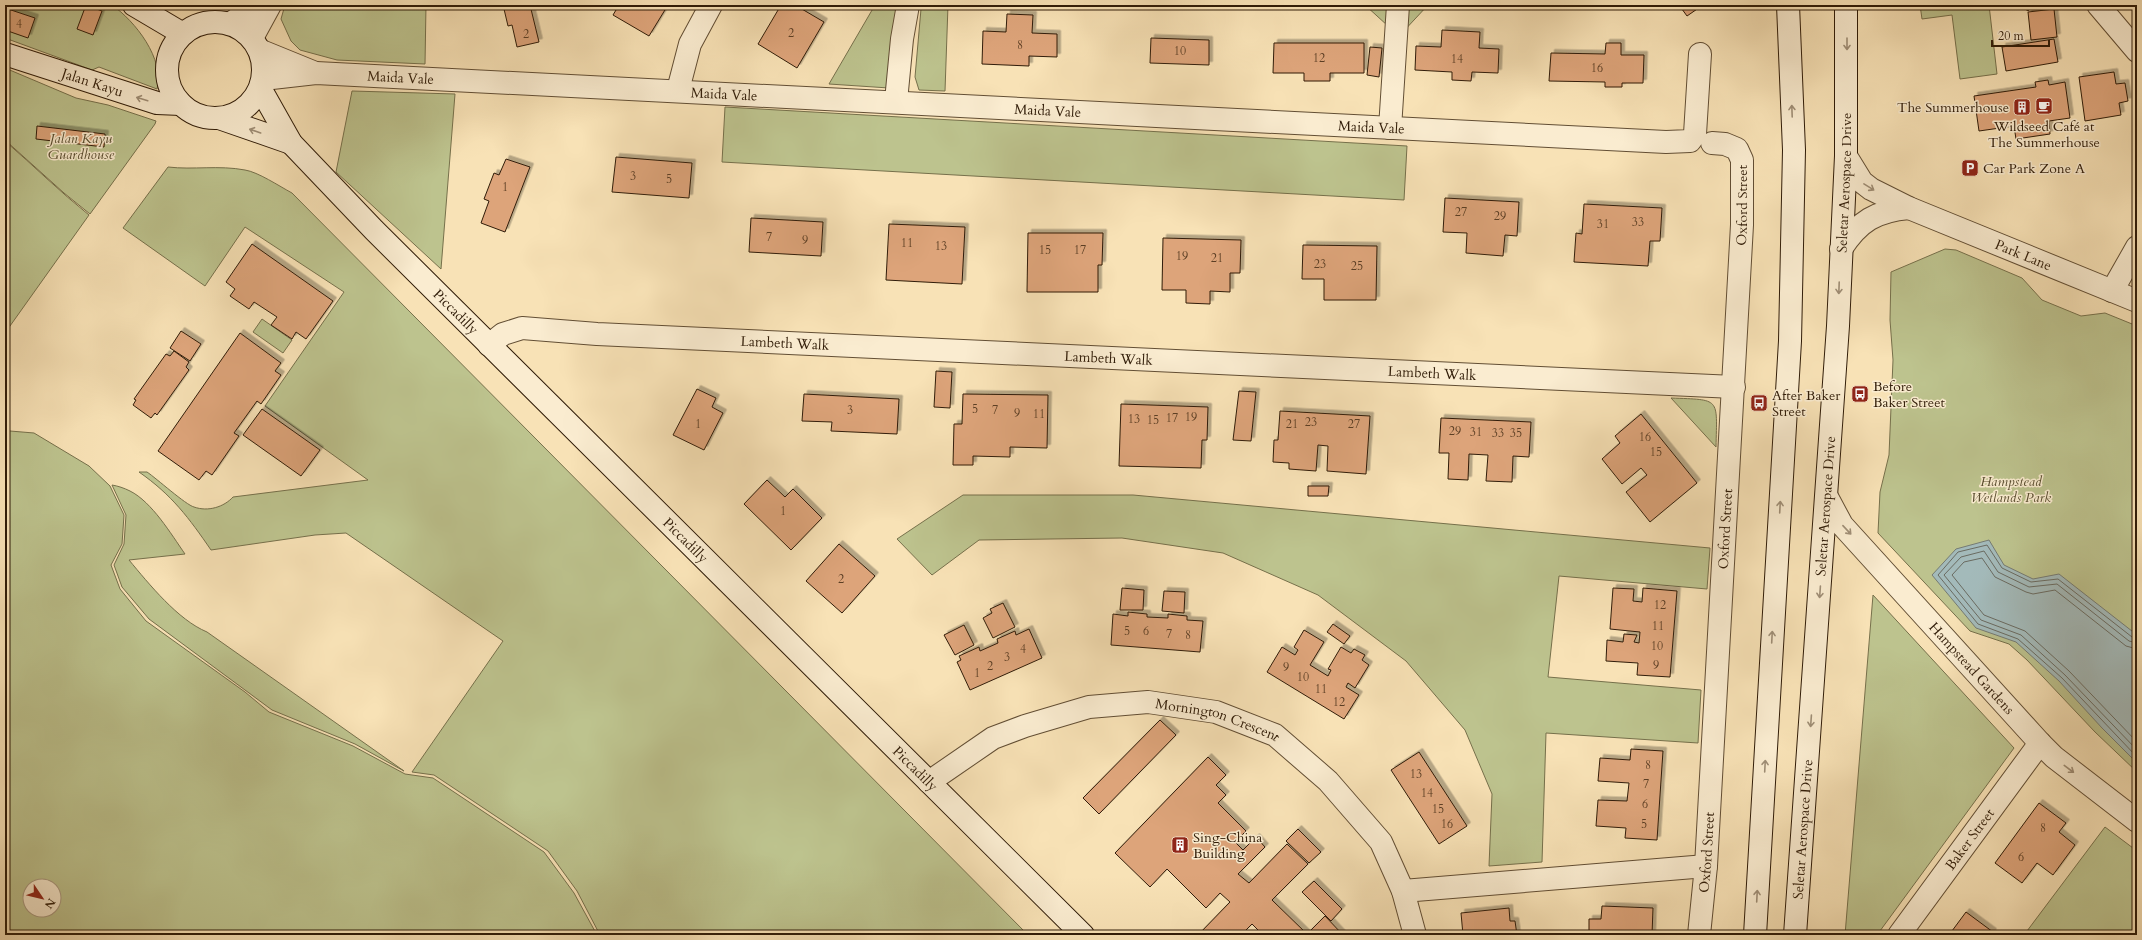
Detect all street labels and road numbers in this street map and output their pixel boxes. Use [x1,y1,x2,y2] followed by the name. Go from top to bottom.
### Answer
[57,63,126,101] street label: Jalan Kayu
[367,66,434,89] street label: Maida Vale
[690,83,758,105] street label: Maida Vale
[1014,99,1082,122] street label: Maida Vale
[1832,113,1856,253] street label: Seletar Aerospace Drive
[1337,116,1405,138] street label: Maida Vale
[1731,164,1752,246] street label: Oxford Street
[1992,235,2055,275] street label: Park Lane
[429,285,483,339] street label: Piccadilly
[740,331,830,354] street label: Lambeth Walk
[1064,346,1154,369] street label: Lambeth Walk
[1387,361,1477,385] street label: Lambeth Walk
[1811,435,1840,577] street label: Seletar Aerospace Drive
[1713,487,1737,570] street label: Oxford Street
[659,513,713,567] street label: Piccadilly
[1925,618,2019,719] street label: Hampstead Gardens
[1154,694,1285,746] street label: Mornington Crescent
[889,742,943,796] street label: Piccadilly
[1788,759,1817,900] street label: Seletar Aerospace Drive
[1940,804,1999,874] street label: Baker Street
[1694,811,1719,894] street label: Oxford Street

